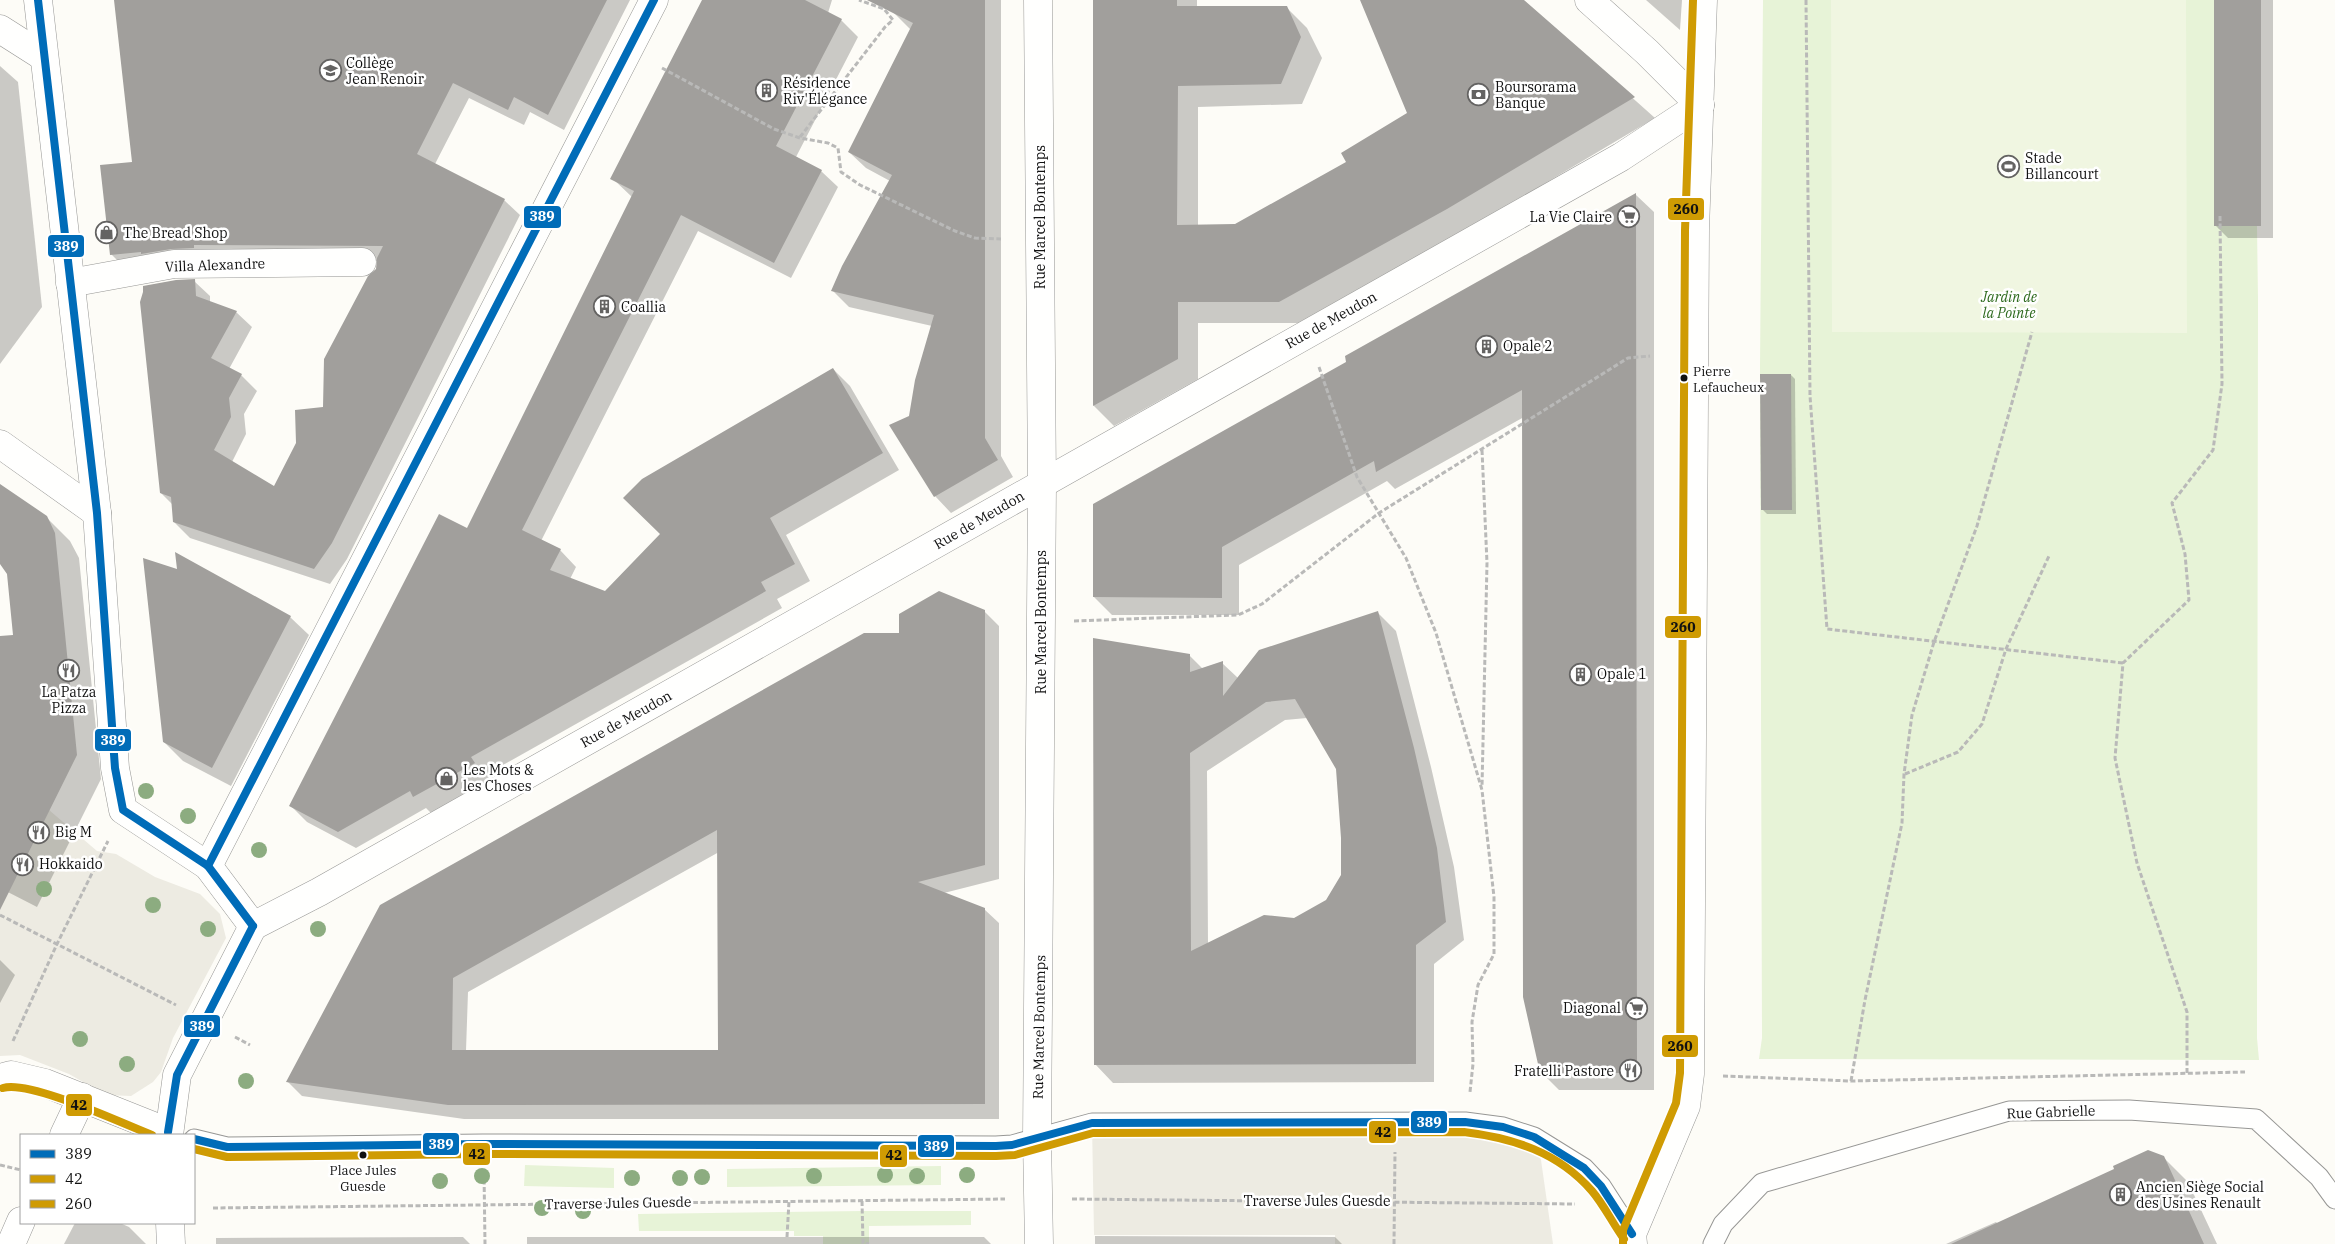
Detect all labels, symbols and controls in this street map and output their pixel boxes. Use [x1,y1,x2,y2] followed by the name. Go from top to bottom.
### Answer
[346,54,425,88] place label: Collège Jean Renoir
[318,59,342,83] school or university icon: Collège Jean Renoir
[783,74,867,108] place label: Résidence Riv'Élégance
[1495,78,1577,112] place label: Boursorama Banque
[755,79,779,103] building icon: Résidence Riv'Élégance
[1467,83,1491,107] bank icon: Boursorama Banque
[1031,145,1049,289] street label: Rue Marcel Bontemps
[2025,149,2099,183] place label: Stade Billancourt
[1997,154,2021,178] sports icon: Stade Billancourt
[1667,197,1705,221] line badge: 260
[1673,200,1699,218] text: 260
[523,205,562,229] line badge: 389
[1616,205,1640,229] supermarket icon: La Vie Claire
[529,207,555,225] text: 389
[1530,208,1612,226] place label: La Vie Claire
[95,221,119,245] shop icon: The Bread Shop
[123,224,228,242] place label: The Bread Shop
[47,234,85,258] line badge: 389
[53,237,79,255] text: 389
[165,254,265,276] street label: Villa Alexandre
[1282,287,1380,353] street label: Rue de Meudon
[1980,288,2038,322] park label: Jardin de la Pointe
[593,295,617,319] building icon: Coallia
[621,298,666,316] place label: Coallia
[1475,334,1499,358] building icon: Opale 2
[1503,337,1553,355] place label: Opale 2
[1693,363,1764,396] place label: Pierre Lefaucheux
[1679,373,1689,383] marker: Pierre Lefaucheux
[930,487,1028,553] street label: Rue de Meudon
[1032,550,1050,694] street label: Rue Marcel Bontemps
[1664,615,1702,639] line badge: 260
[1670,618,1696,636] text: 260
[57,658,81,682] restaurant icon: La Patza Pizza
[1569,662,1593,686] building icon: Opale 1
[1597,665,1647,683] place label: Opale 1
[42,683,97,717] place label: La Patza Pizza
[577,686,675,752] street label: Rue de Meudon
[94,728,132,752] line badge: 389
[100,731,126,749] text: 389
[463,761,534,795] place label: Les Mots & les Choses
[435,766,459,790] shop icon: Les Mots & les Choses
[27,820,51,844] restaurant icon: Big M
[55,823,92,841] place label: Big M
[11,852,35,876] restaurant icon: Hokkaido
[39,855,103,873] place label: Hokkaido
[1029,955,1049,1099] street label: Rue Marcel Bontemps
[1625,996,1649,1020] supermarket icon: Diagonal
[1563,999,1621,1017] place label: Diagonal
[183,1014,221,1038] line badge: 389
[189,1017,215,1035] text: 389
[1661,1034,1699,1058] line badge: 260
[1667,1037,1693,1055] text: 260
[1618,1059,1642,1083] restaurant icon: Fratelli Pastore
[1514,1062,1614,1080] place label: Fratelli Pastore
[65,1093,93,1117] line badge: 42
[71,1096,87,1114] text: 42
[2006,1101,2096,1123] street label: Rue Gabrielle
[1410,1110,1448,1134] line badge: 389
[1416,1113,1442,1131] text: 389
[1368,1120,1397,1144] line badge: 42
[1375,1123,1391,1141] text: 42
[422,1132,460,1156] line badge: 389
[20,1134,195,1224] legend
[917,1134,955,1158] line badge: 389
[428,1135,454,1153] text: 389
[923,1137,949,1155] text: 389
[462,1142,491,1166] line badge: 42
[65,1144,92,1163] text: 389
[879,1144,908,1168] line badge: 42
[469,1145,485,1163] text: 42
[886,1146,902,1164] text: 42
[358,1150,368,1160] marker: Place Jules Guesde
[330,1162,396,1195] place label: Place Jules Guesde
[65,1169,83,1188] text: 42
[2136,1178,2264,1212] place label: Ancien Siège Social des Usines Renault
[2108,1183,2132,1207] building icon: Ancien Siège Social des Usines Renault
[1243,1192,1391,1210] street label: Traverse Jules Guesde
[544,1193,692,1213] street label: Traverse Jules Guesde
[65,1194,92,1213] text: 260

